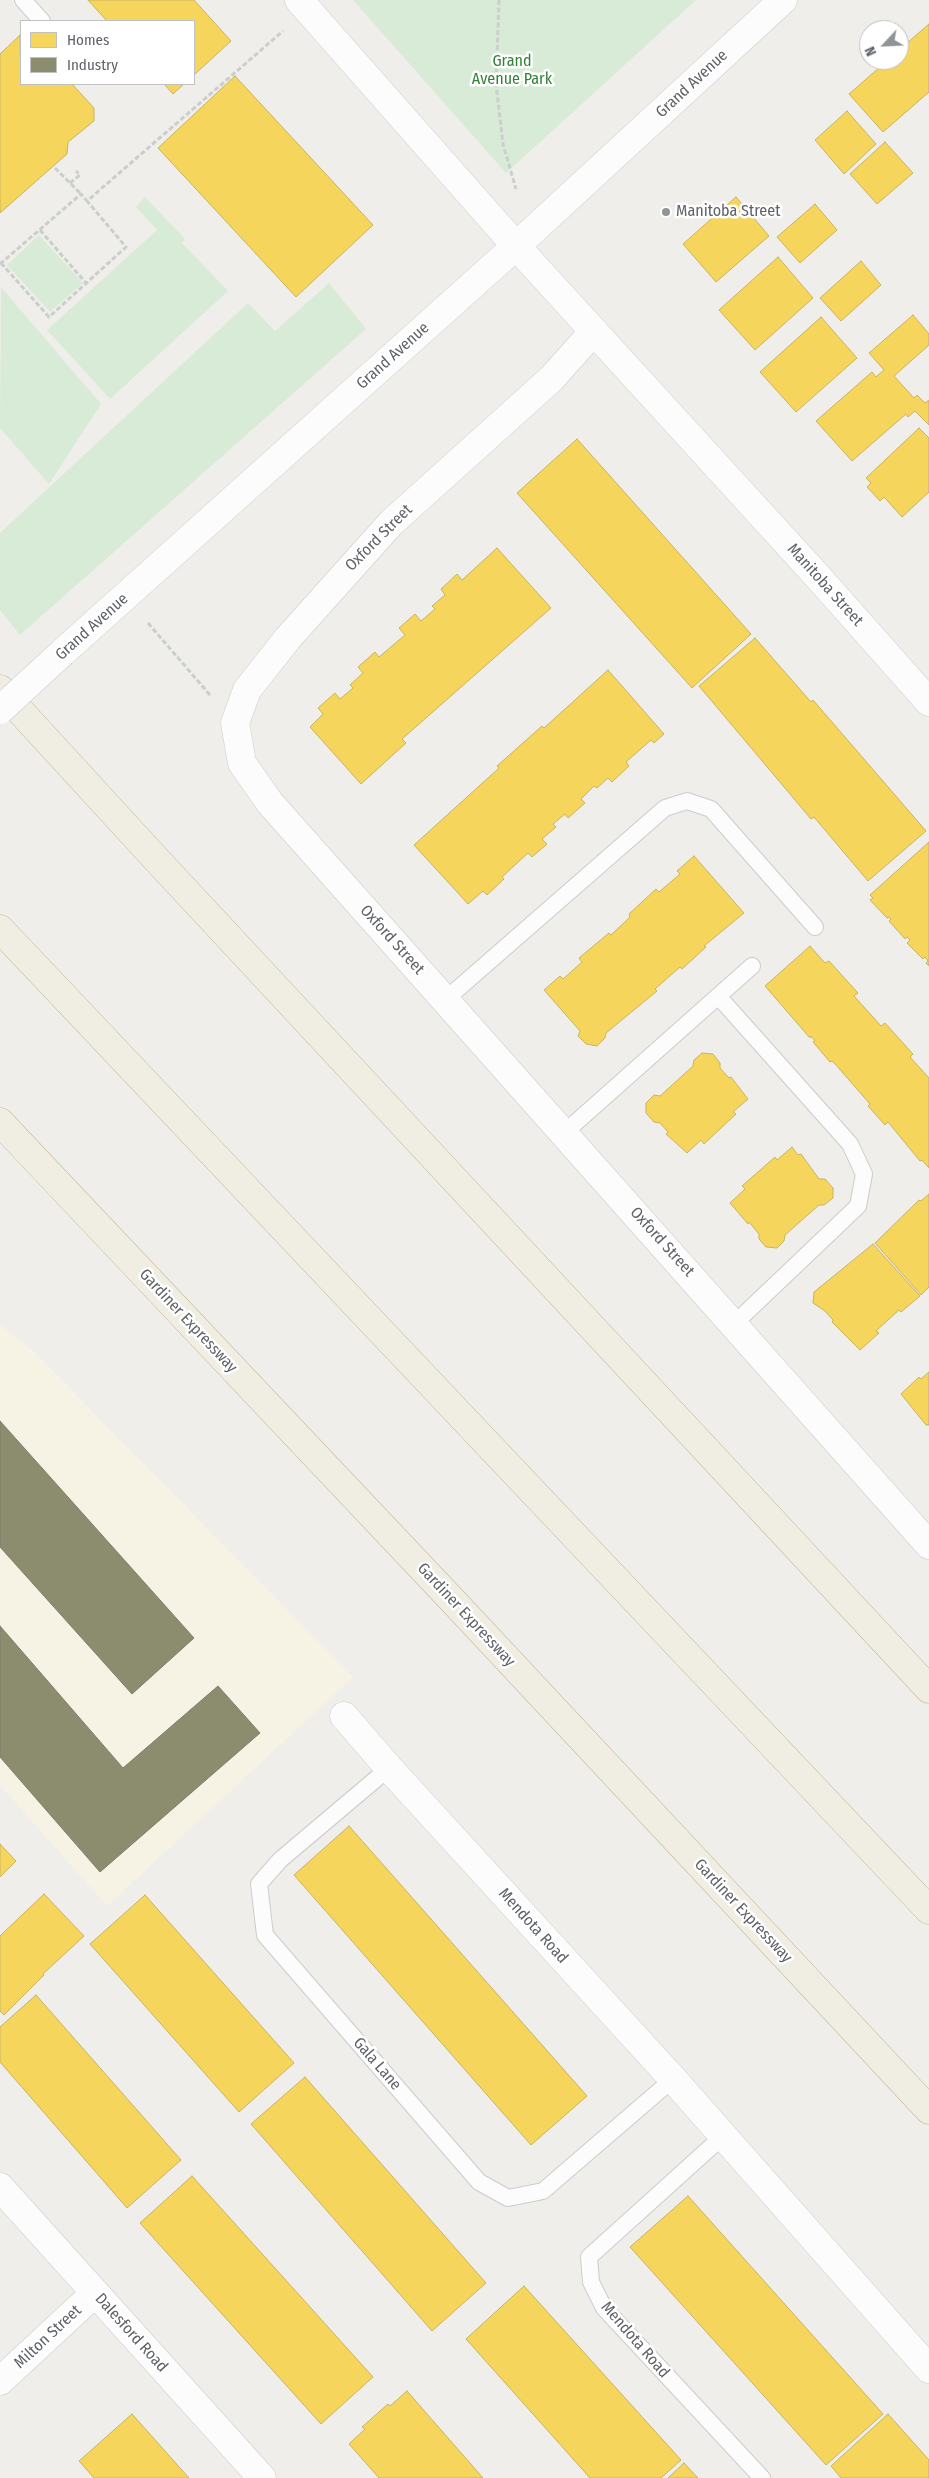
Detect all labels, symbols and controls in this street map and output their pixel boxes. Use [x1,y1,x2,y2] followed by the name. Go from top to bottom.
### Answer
[20,20,195,85] legend
[859,20,909,70] north arrow
[67,31,109,49] text: Homes
[861,44,880,59] text: N
[652,46,732,122] street label: Grand Avenue
[472,52,552,90] park label: Grand Avenue Park
[67,56,118,74] text: Industry
[676,202,780,222] place label: Manitoba Street
[660,206,672,218] marker: Manitoba Street
[353,318,433,394] street label: Grand Avenue
[342,501,416,575] street label: Oxford Street
[783,540,867,630] street label: Manitoba Street
[52,589,132,665] street label: Grand Avenue
[356,901,428,979] street label: Oxford Street
[626,1203,698,1281] street label: Oxford Street
[135,1265,241,1377] street label: Gardiner Expressway
[413,1559,519,1671] street label: Gardiner Expressway
[690,1855,796,1967] street label: Gardiner Expressway
[494,1884,572,1968] street label: Mendota Road
[349,2034,405,2094] street label: Gala Lane
[91,2290,171,2376] street label: Dalesford Road
[597,2298,673,2382] street label: Mendota Road
[11,2301,85,2373] street label: Milton Street

